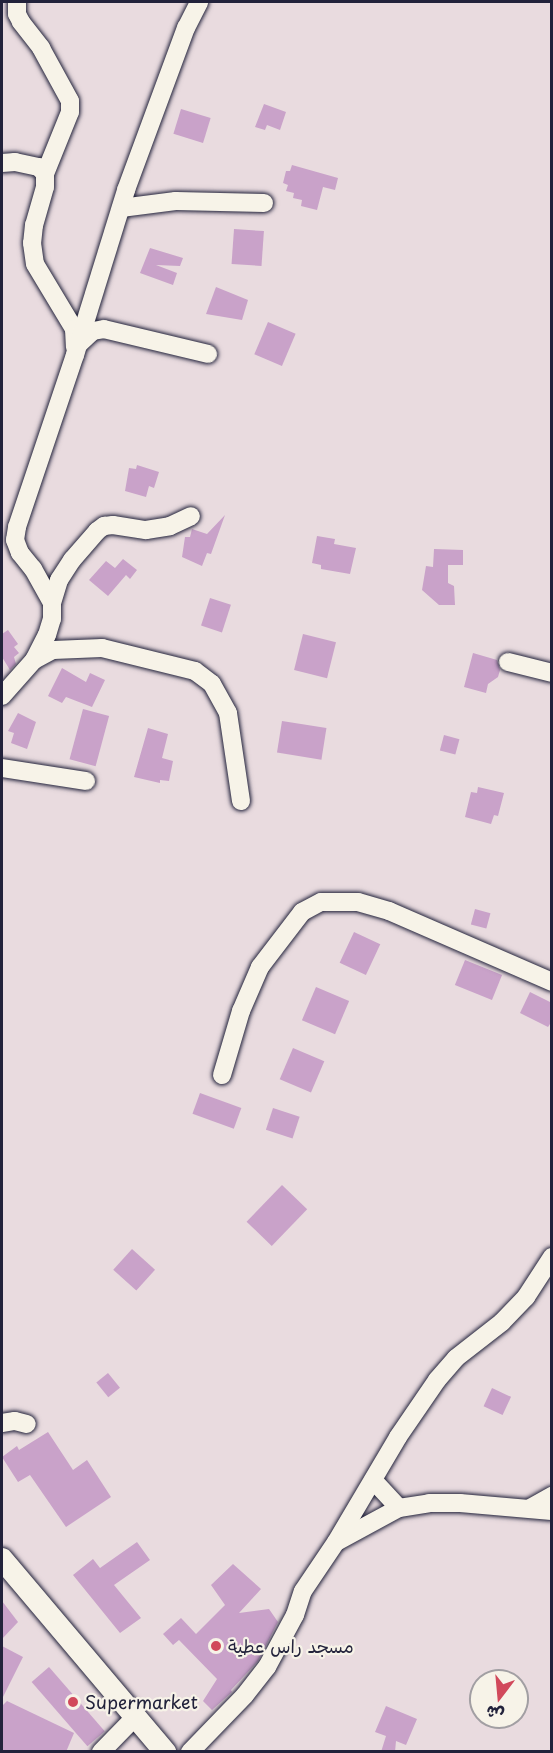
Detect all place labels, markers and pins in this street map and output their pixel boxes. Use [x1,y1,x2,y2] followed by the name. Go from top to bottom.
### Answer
[228,1635,354,1657] place label: مسجد راس عطية
[209,1639,223,1653] marker: مسجد راس عطية
[85,1691,198,1713] place label: Supermarket
[66,1695,80,1709] marker: Supermarket

